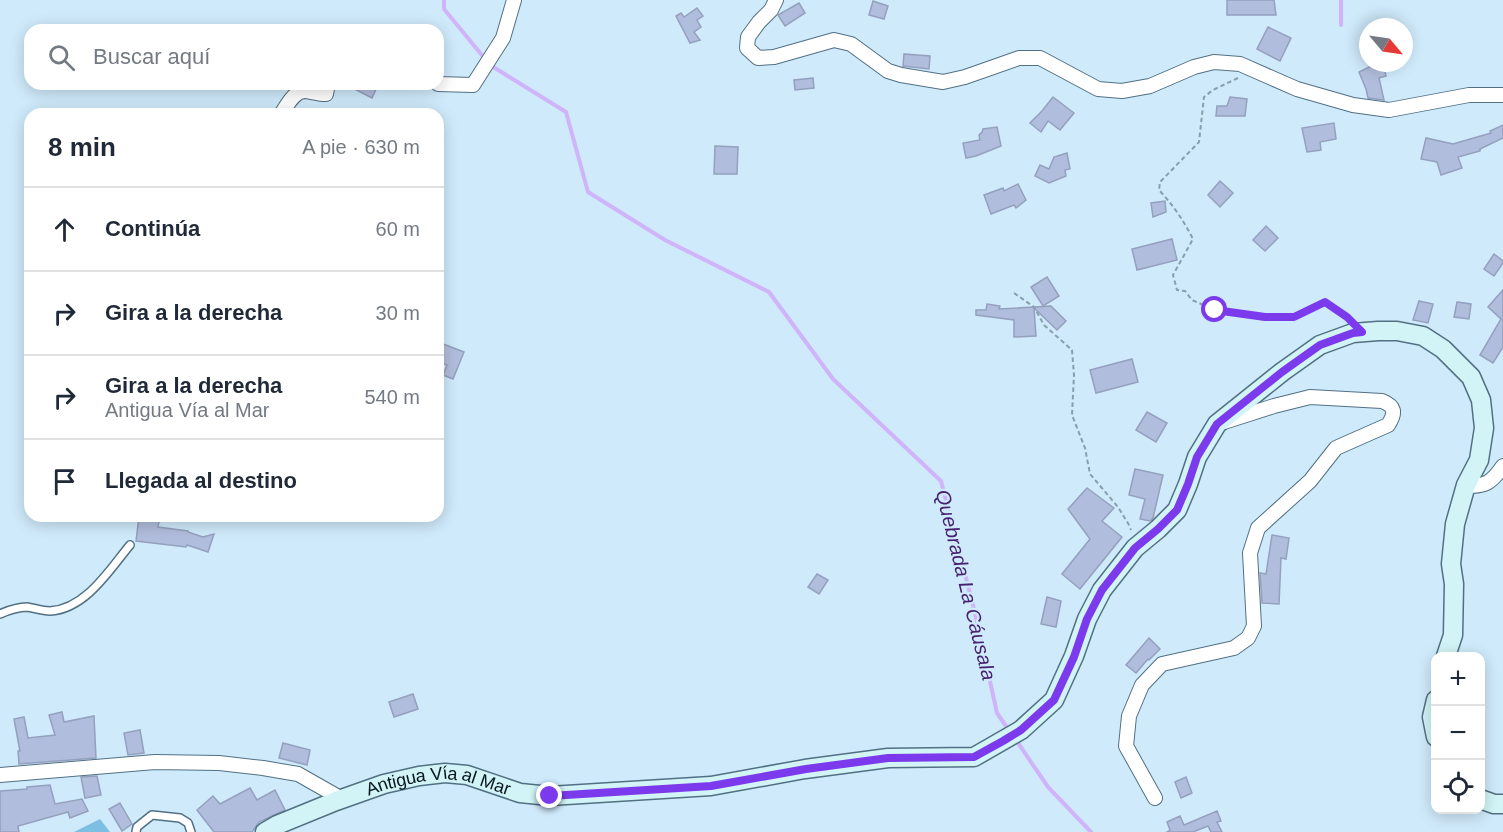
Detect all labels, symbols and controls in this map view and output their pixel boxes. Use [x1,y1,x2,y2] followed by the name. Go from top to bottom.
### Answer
[1359,18,1413,72] north arrow
[24,24,444,90] search box
[45,41,78,74] icon: search
[93,44,210,69] text: Buscar aquí
[48,132,116,162] text: 8 min
[302,136,420,158] text: A pie · 630 m
[48,213,81,246] icon: ahead
[105,216,200,241] text: Continúa
[376,218,420,240] text: 60 m
[1201,296,1227,322] route start
[48,297,81,330] icon: right
[105,300,282,325] text: Gira a la derecha
[376,302,420,324] text: 30 m
[105,373,282,398] text: Gira a la derecha
[48,381,81,414] icon: right
[364,386,420,408] text: 540 m
[105,399,270,421] text: Antigua Vía al Mar
[48,465,81,498] icon: arrive
[105,468,297,493] text: Llegada al destino
[932,487,1000,683] water label: Quebrada La Cáusala
[1431,652,1485,814] map controls
[1431,652,1485,706] button: +
[1431,706,1485,760] button: −
[1431,760,1485,814] button: locate
[363,763,513,800] street label: Antigua Vía al Mar
[536,782,562,808] route end

